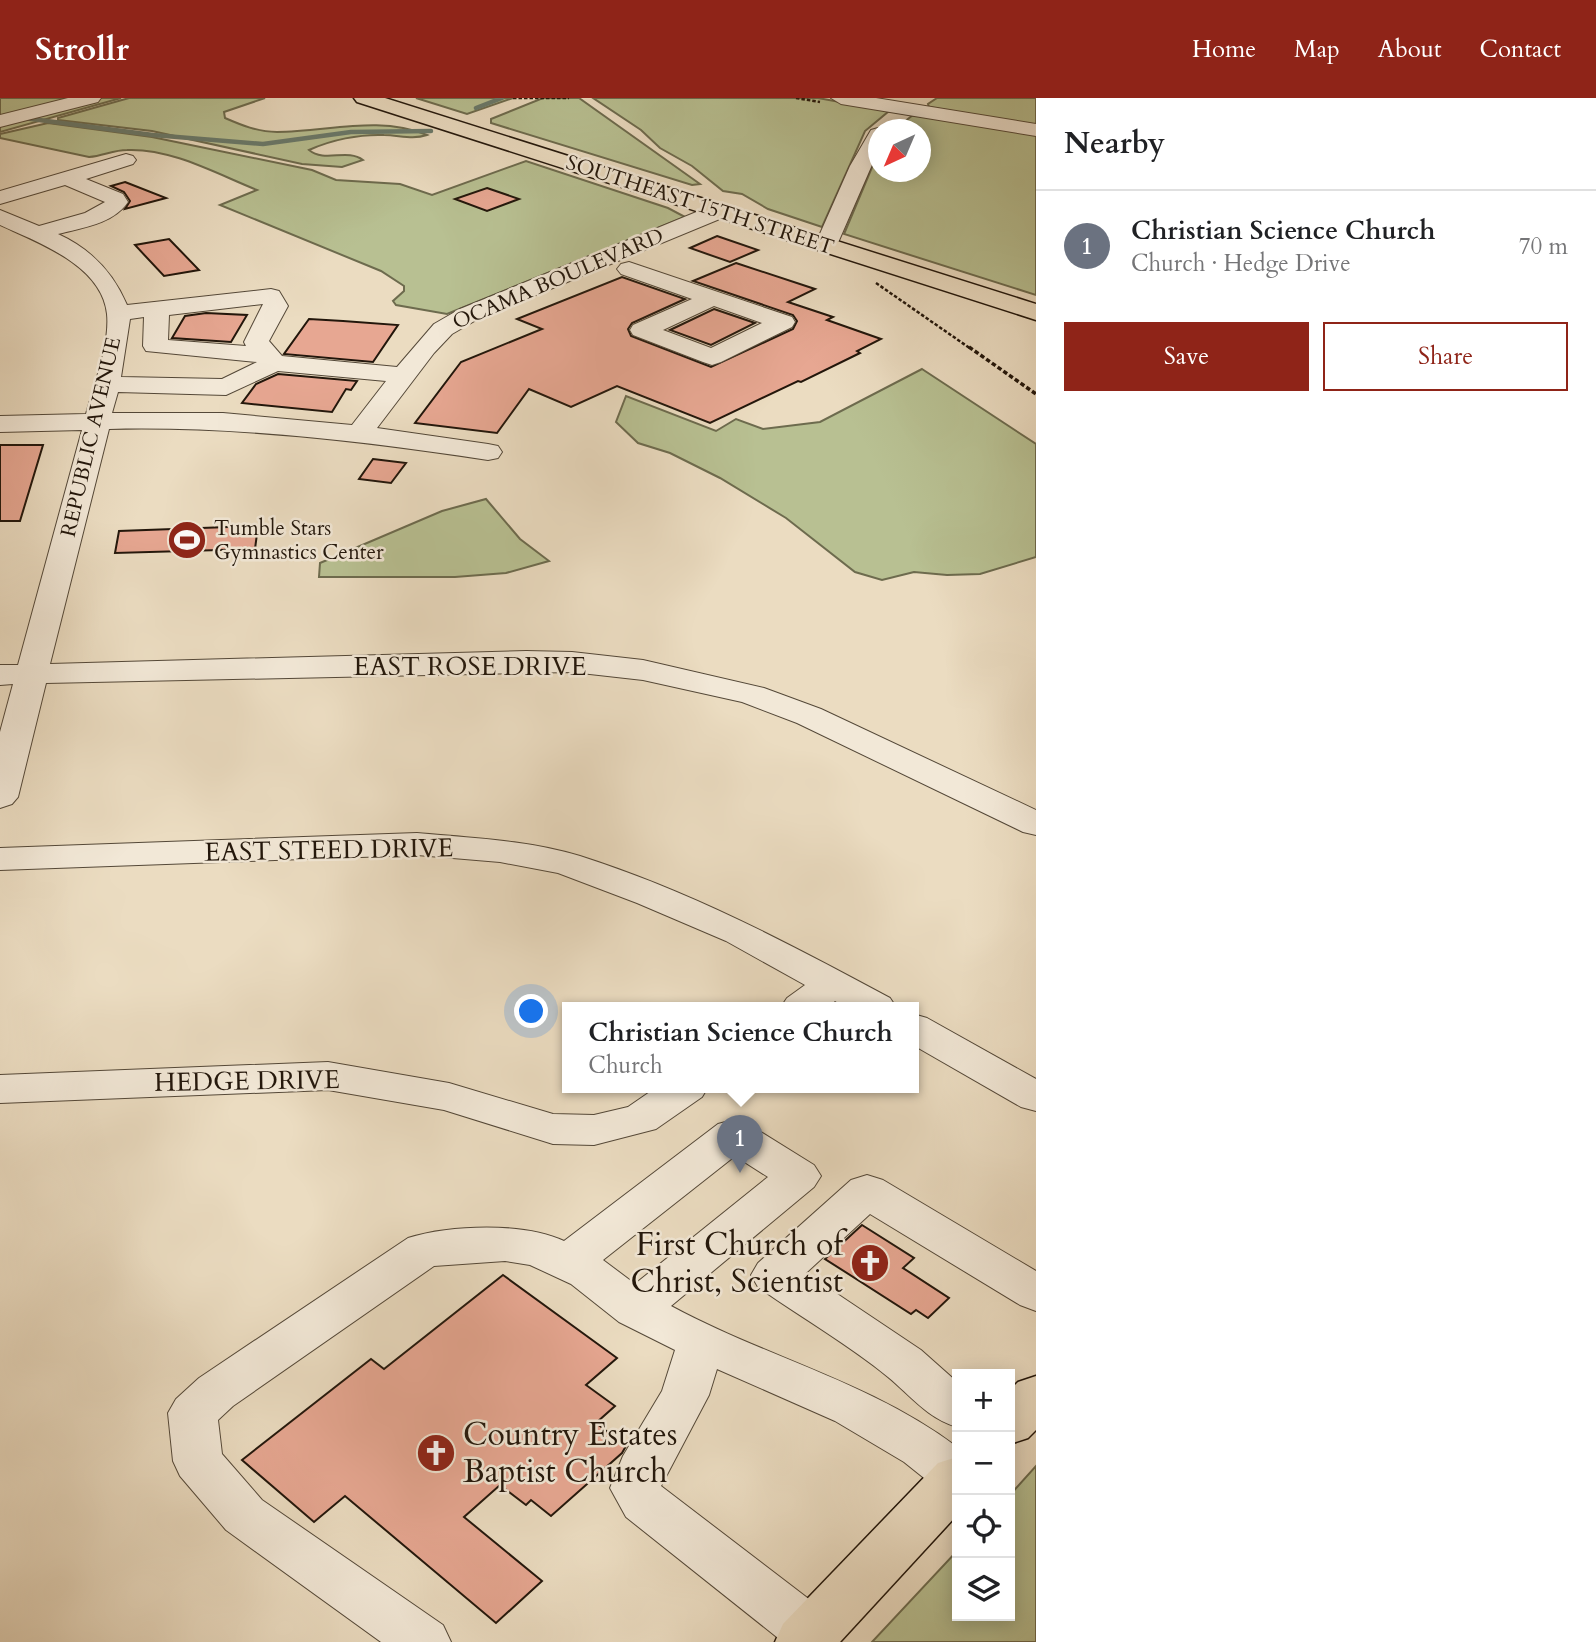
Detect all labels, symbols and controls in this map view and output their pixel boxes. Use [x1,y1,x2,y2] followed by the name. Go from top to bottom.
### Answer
[35,27,129,72] text: Strollr
[1192,33,1256,66] text: Home
[1294,33,1340,66] text: Map
[1378,33,1442,66] text: About
[1480,33,1561,66] text: Contact
[868,119,931,182] north arrow
[1064,123,1165,164] text: Nearby
[562,148,838,262] street label: SOUTHEAST 15TH STREET
[1131,213,1435,248] text: Christian Science Church
[448,221,668,337] street label: OCAMA BOULEVARD
[1081,231,1093,262] text: 1
[1519,231,1568,262] text: 70 m
[1131,248,1351,279] text: Church · Hedge Drive
[1064,322,1309,391] button: Save
[1323,322,1568,391] button: Share
[54,334,128,540] street label: REPUBLIC AVENUE
[214,514,384,567] place label: Tumble Stars Gymnastics Center
[166,519,208,561] sports icon: Tumble Stars Gymnastics Center
[353,649,587,684] street label: EAST ROSE DRIVE
[204,830,454,870] street label: EAST STEED DRIVE
[514,994,548,1028] your location
[562,1002,919,1093] popup
[588,1015,893,1050] text: Christian Science Church
[588,1050,663,1081] text: Church
[154,1062,340,1100] street label: HEDGE DRIVE
[717,1115,763,1173] pin: 1
[631,1223,848,1304] place label: First Church of Christ, Scientist
[849,1242,891,1284] church icon: First Church of Christ, Scientist
[952,1369,1015,1621] map controls
[952,1369,1015,1432] button: +
[463,1413,678,1494] place label: Country Estates Baptist Church
[415,1432,457,1474] church icon: Country Estates Baptist Church
[952,1432,1015,1495] button: −
[952,1495,1015,1558] button: locate
[952,1558,1015,1621] button: layers

